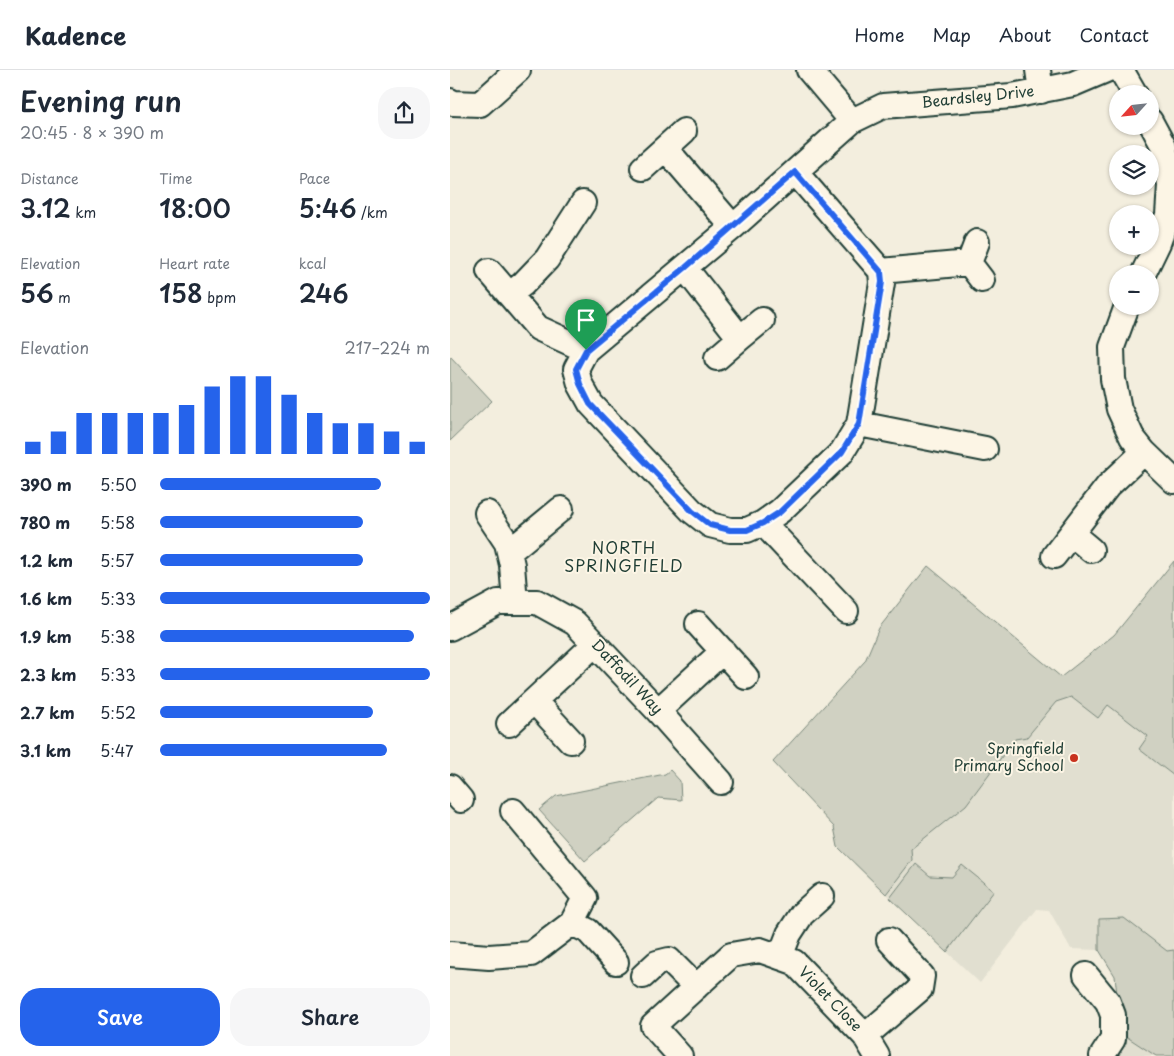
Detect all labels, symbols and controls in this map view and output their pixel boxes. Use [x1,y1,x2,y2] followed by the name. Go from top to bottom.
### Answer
[25,17,126,53] text: Kadence
[854,21,904,48] text: Home
[932,21,971,48] text: Map
[999,21,1051,48] text: About
[1079,21,1149,48] text: Contact
[920,78,1035,113] street label: Beardsley Drive
[20,79,182,122] text: Evening run
[1109,85,1159,135] north arrow
[1109,85,1159,315] map controls
[378,87,430,139] button: share
[20,120,164,144] text: 20:45 · 8 × 390 m
[1109,145,1159,195] button: layers
[20,168,79,189] text: Distance
[159,168,192,189] text: Time
[299,168,330,189] text: Pace
[20,189,71,227] text: 3.12
[159,189,231,227] text: 18:00
[299,189,357,227] text: 5:46
[71,202,96,223] text: km
[357,202,388,223] text: /km
[1109,205,1159,255] button: +
[20,253,80,274] text: Elevation
[159,253,230,274] text: Heart rate
[299,253,327,274] text: kcal
[1109,265,1159,315] button: −
[20,274,53,312] text: 56
[159,274,203,312] text: 158
[299,274,349,312] text: 246
[53,287,71,308] text: m
[203,287,236,308] text: bpm
[565,299,607,350] pin
[572,306,600,334] icon: arrive
[20,335,89,359] text: Elevation
[344,335,430,359] text: 217–224 m
[20,472,72,496] text: 390 m
[100,472,137,496] text: 5:50
[20,510,70,534] text: 780 m
[100,510,135,534] text: 5:58
[564,535,684,577] district label: NORTH SPRINGFIELD
[20,548,73,572] text: 1.2 km
[100,548,134,572] text: 5:57
[20,586,72,610] text: 1.6 km
[100,586,136,610] text: 5:33
[20,624,72,648] text: 1.9 km
[100,624,135,648] text: 5:38
[587,633,669,719] street label: Daffodil Way
[20,662,76,686] text: 2.3 km
[100,662,136,686] text: 5:33
[20,700,75,724] text: 2.7 km
[100,700,136,724] text: 5:52
[954,736,1064,776] place label: Springfield Primary School
[20,738,71,762] text: 3.1 km
[100,738,134,762] text: 5:47
[1068,752,1080,764] marker: Springfield Primary School
[794,960,868,1036] street label: Violet Close
[20,988,220,1046] button: Save
[230,988,430,1046] button: Share

